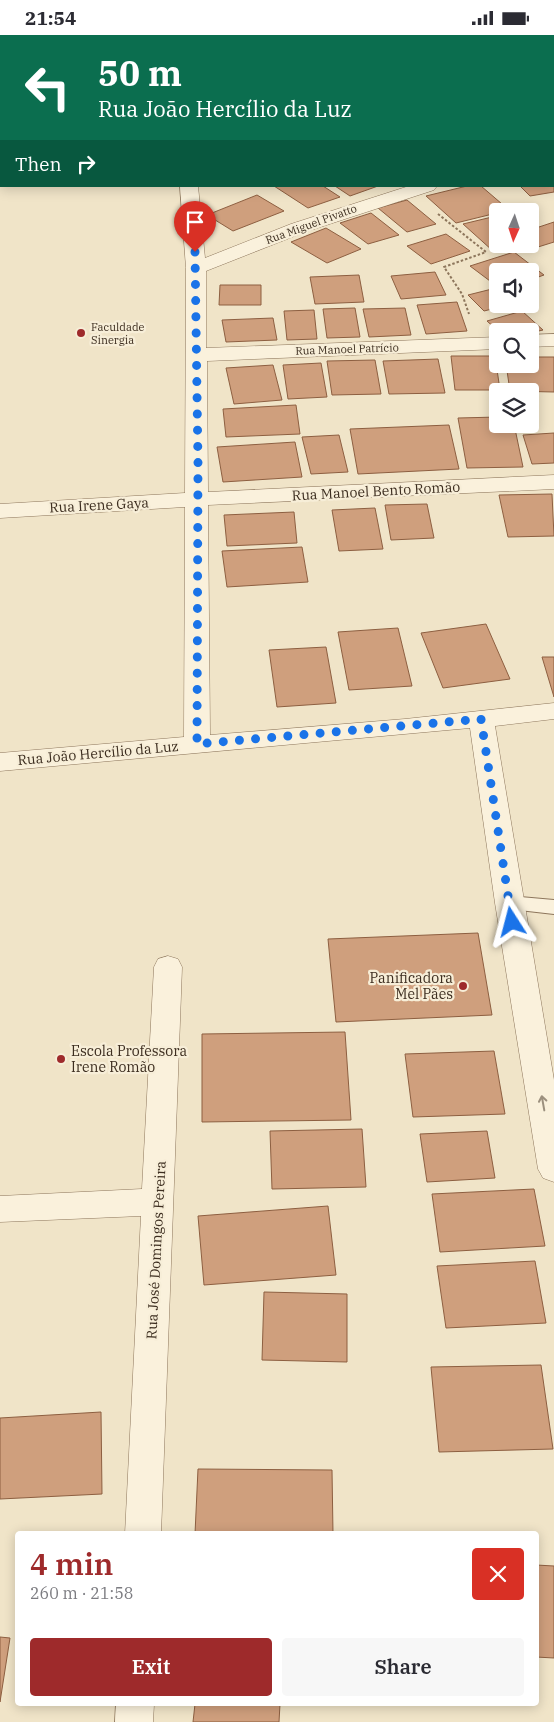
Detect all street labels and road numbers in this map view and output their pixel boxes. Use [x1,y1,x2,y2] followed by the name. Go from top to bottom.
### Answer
[263,201,359,247] street label: Rua Miguel Pivatto
[295,340,399,358] street label: Rua Manoel Patrício
[291,478,461,504] street label: Rua Manoel Bento Romão
[49,493,150,517] street label: Rua Irene Gaya
[17,737,179,769] street label: Rua João Hercílio da Luz
[142,1160,170,1340] street label: Rua José Domingos Pereira

